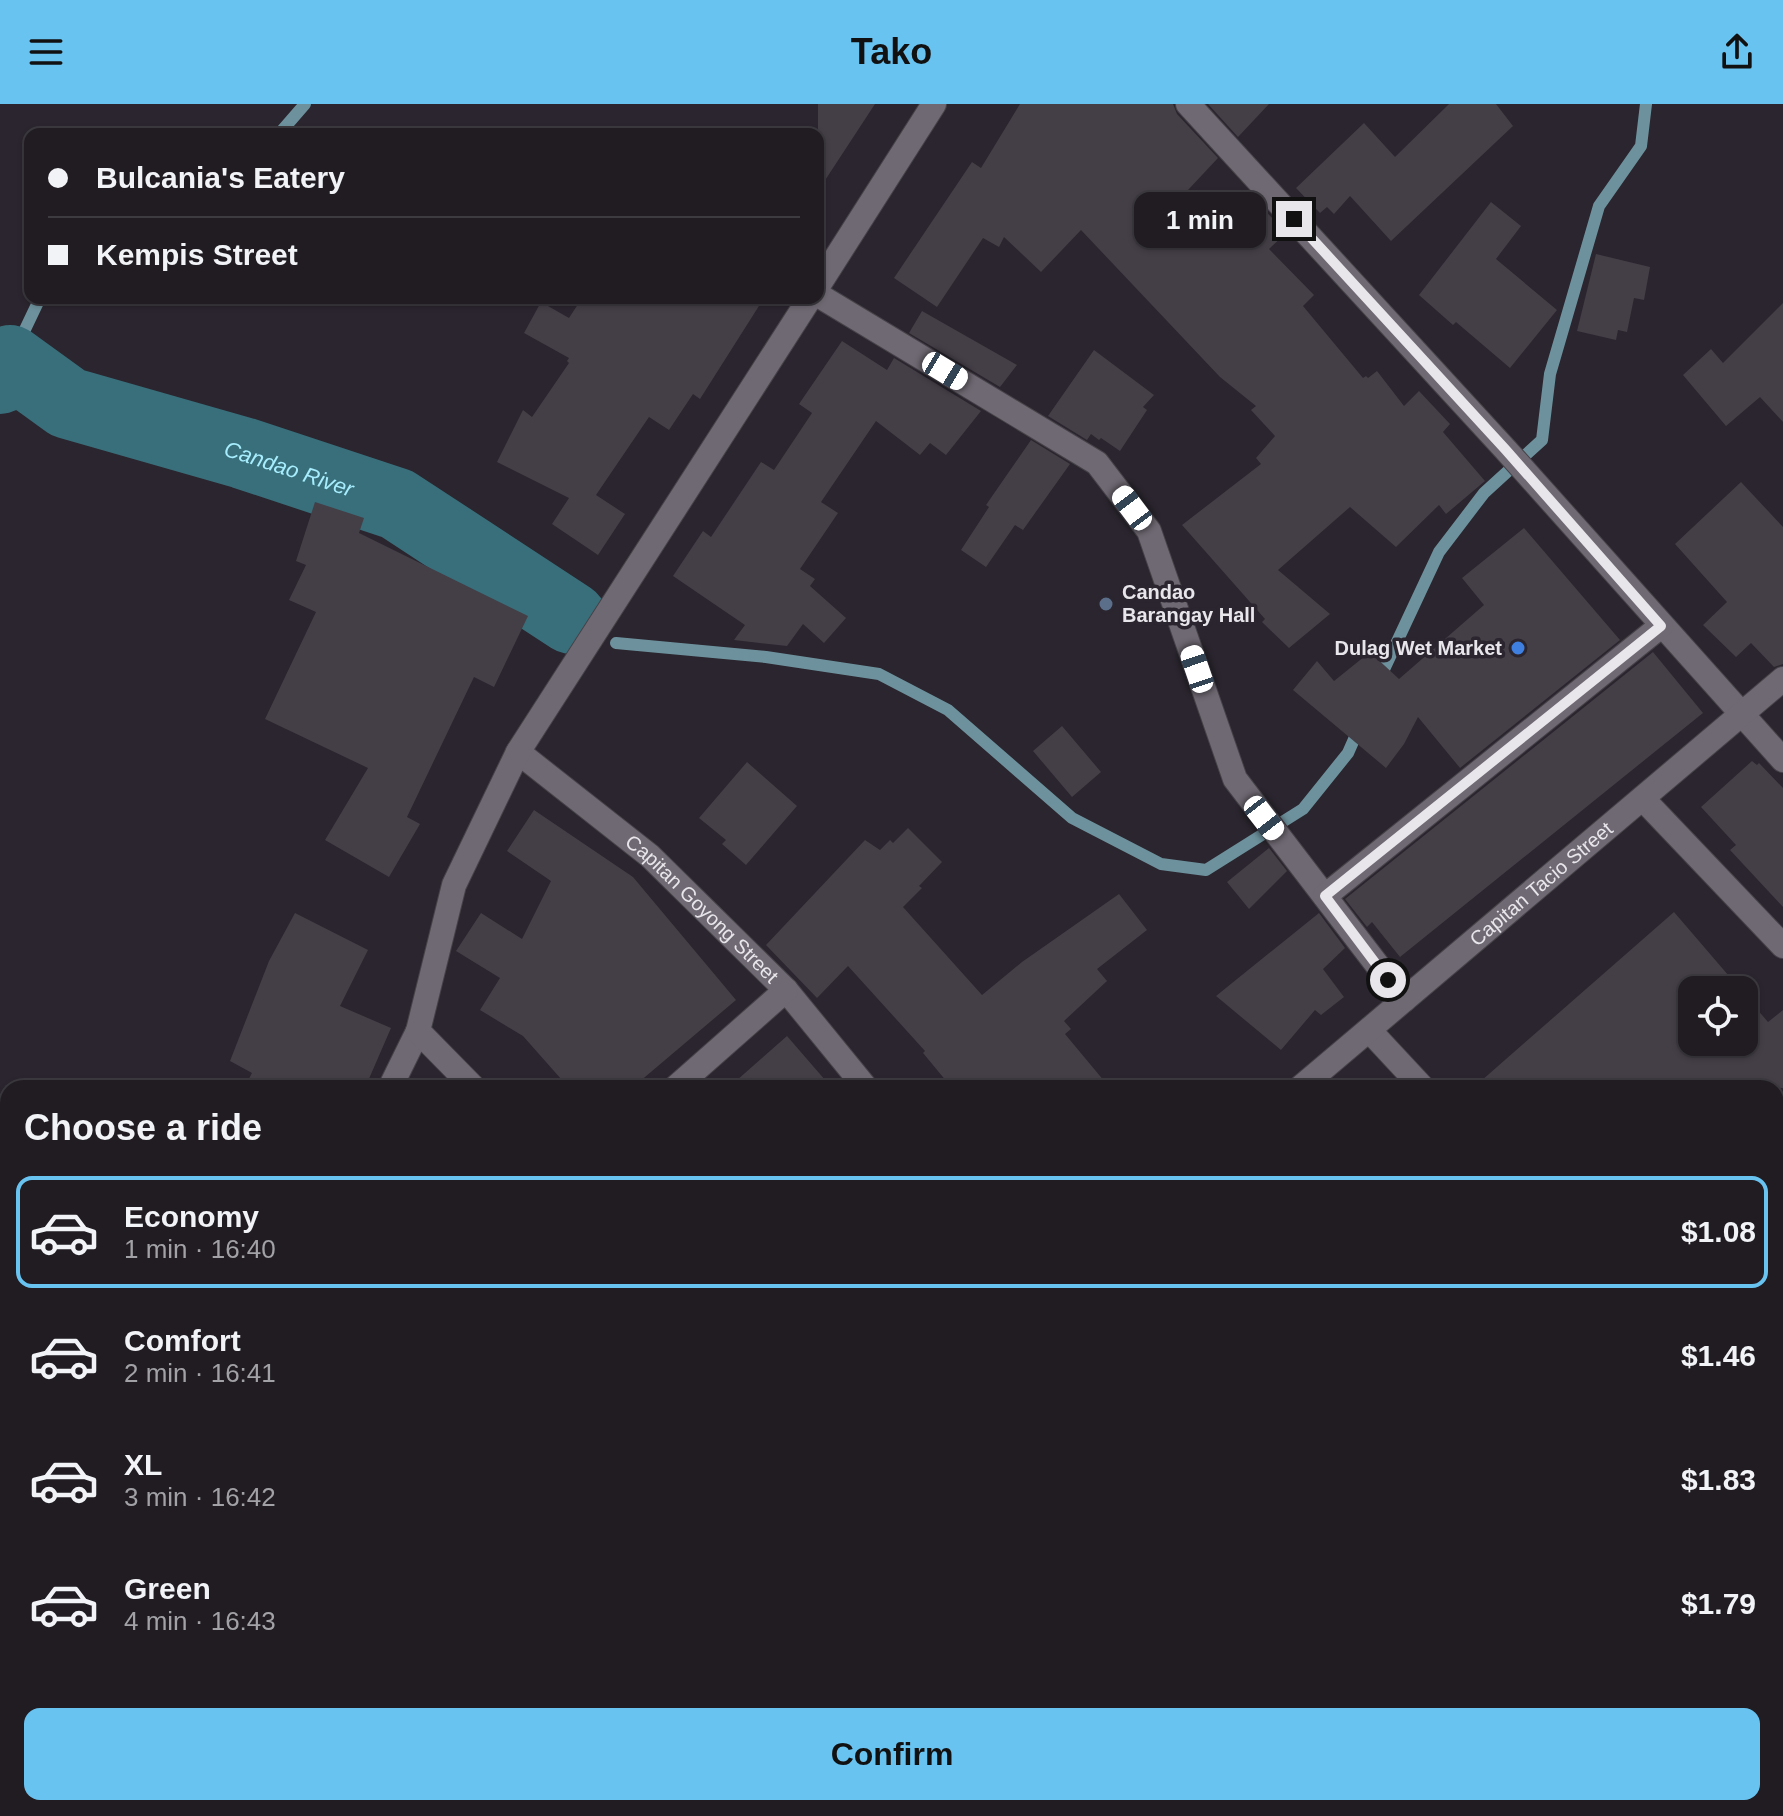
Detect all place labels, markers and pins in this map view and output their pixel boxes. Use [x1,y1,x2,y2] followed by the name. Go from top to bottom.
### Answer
[1122,581,1255,626] place label: Candao Barangay Hall
[1097,595,1115,613] marker: Candao Barangay Hall
[1335,637,1502,659] place label: Dulag Wet Market
[1509,639,1527,657] marker: Dulag Wet Market

